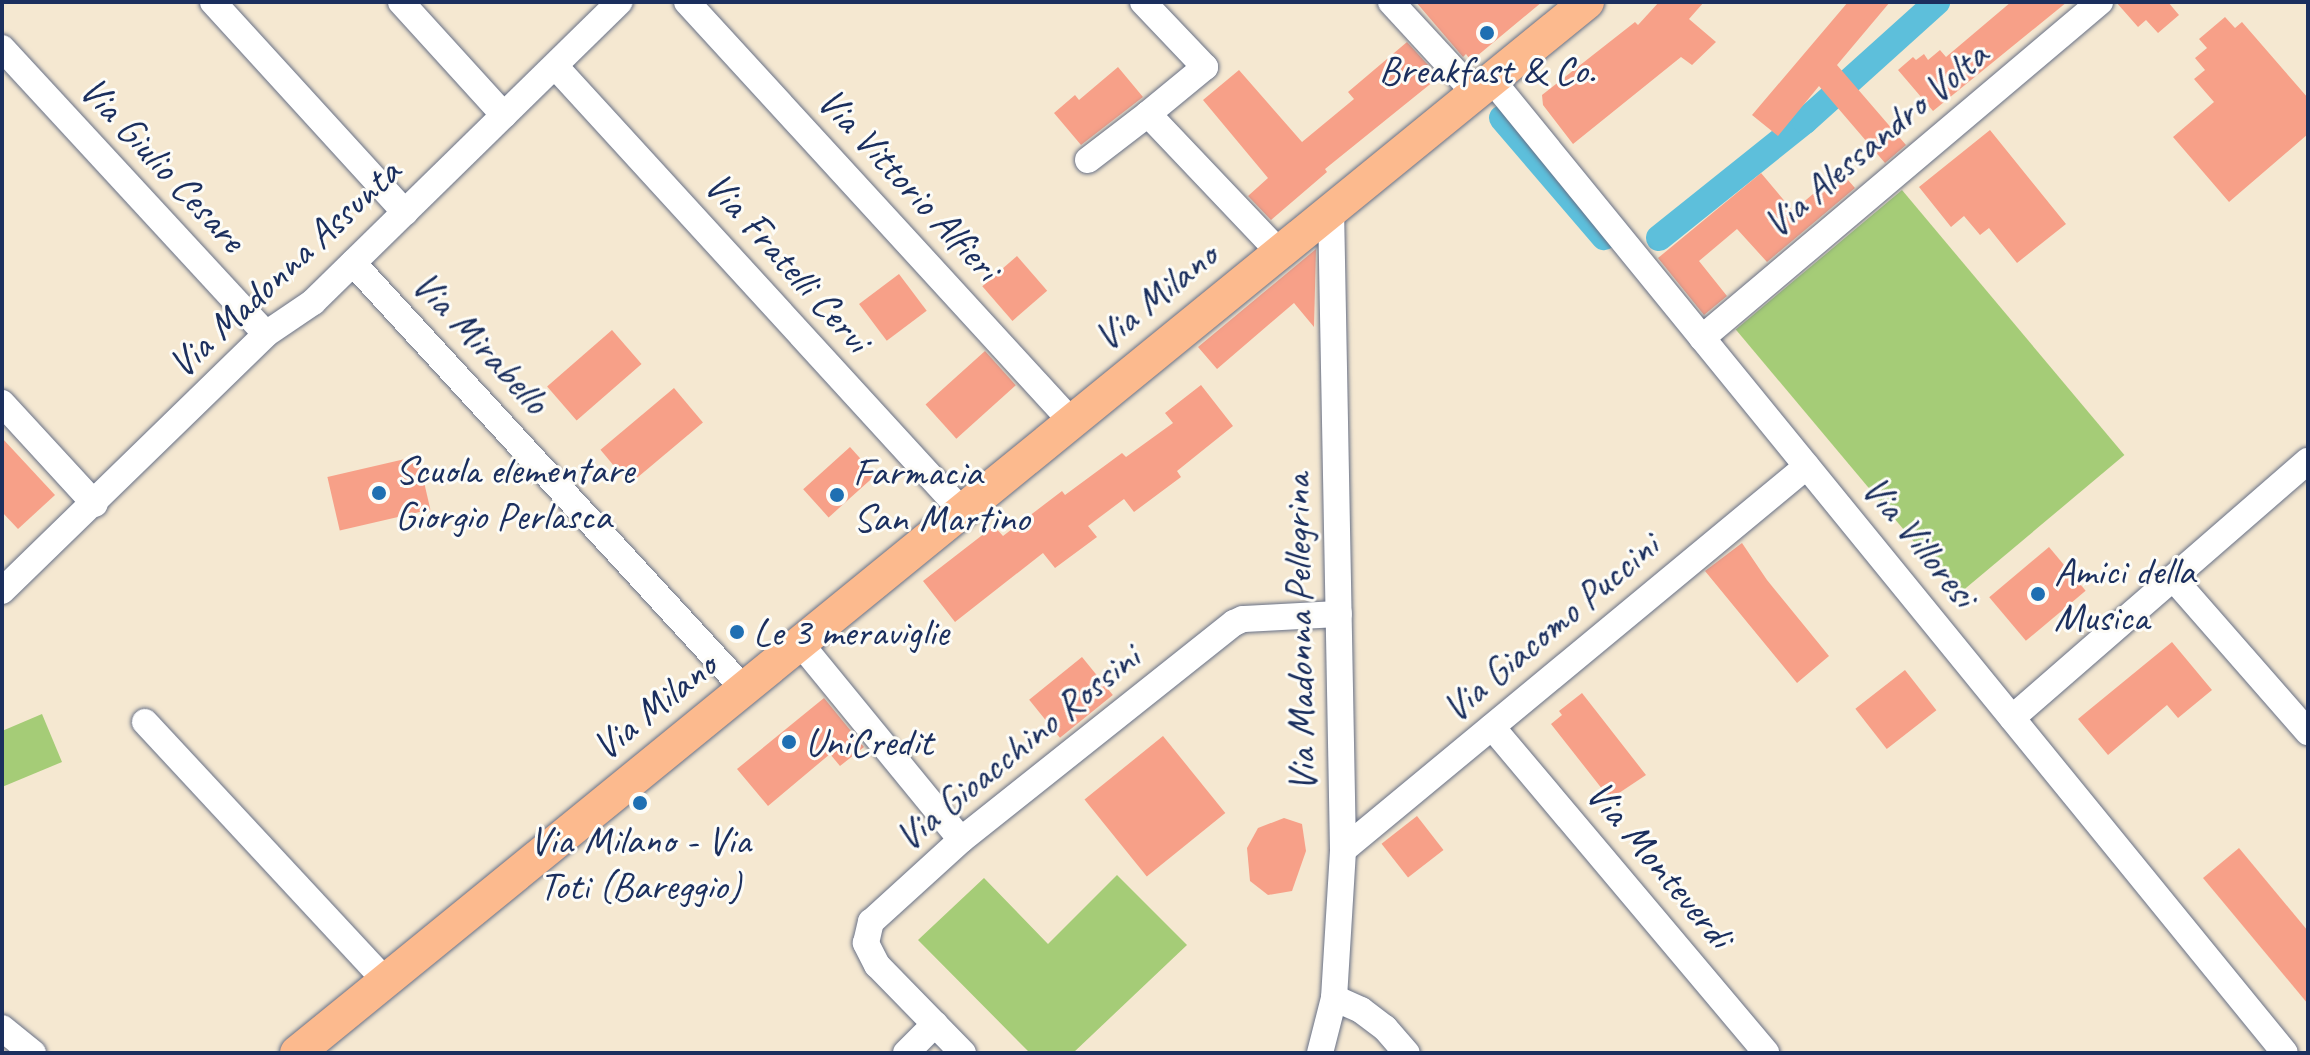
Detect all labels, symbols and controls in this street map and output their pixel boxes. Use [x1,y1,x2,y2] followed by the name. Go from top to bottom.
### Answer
[1478,24,1496,42] marker: Breakfast & Co.
[1754,32,1996,246] street label: Via Alessandro Volta
[1379,46,1595,94] place label: Breakfast & Co.
[70,66,256,262] street label: Via Giulio Cesare
[807,78,1011,290] street label: Via Vittorio Alfieri
[158,148,410,388] street label: Via Madonna Assunta
[694,162,882,362] street label: Via Fratelli Cervi
[1084,232,1226,360] street label: Via Milano
[403,261,559,423] street label: Via Mirabello
[395,446,636,540] place label: Scuola elementare Giorgio Perlasca
[853,448,1031,542] place label: Farmacia San Martino
[1852,465,1988,617] street label: Via Villoresi
[1272,472,1326,794] street label: Via Madonna Pellegrina
[370,484,388,502] marker: Scuola elementare Giorgio Perlasca
[828,486,846,504] marker: Farmacia San Martino
[1433,523,1667,731] street label: Via Giacomo Puccini
[2054,547,2193,641] place label: Amici della Musica
[2029,585,2047,603] marker: Amici della Musica
[753,608,948,656] place label: Le 3 meraviglie
[728,623,746,641] marker: Le 3 meraviglie
[885,633,1149,861] street label: Via Gioacchino Rossini
[583,642,725,770] street label: Via Milano
[805,718,932,766] place label: UniCredit
[780,733,798,751] marker: UniCredit
[1576,771,1744,957] street label: Via Monteverdi
[631,794,649,812] marker: Via Milano - Via Toti (Bareggio)
[530,816,750,910] place label: Via Milano - Via Toti (Bareggio)

